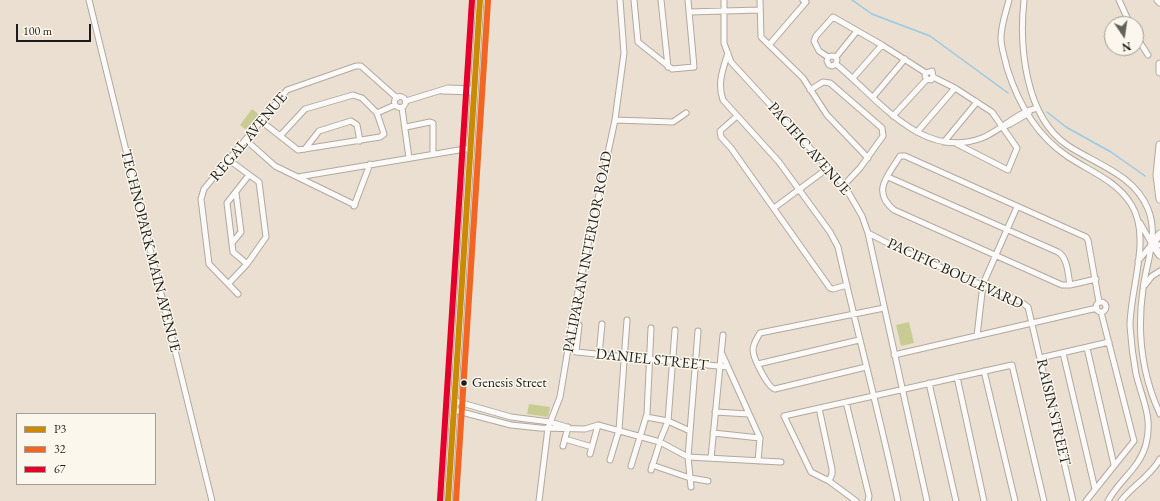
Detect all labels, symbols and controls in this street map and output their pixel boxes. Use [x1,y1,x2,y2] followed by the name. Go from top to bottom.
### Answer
[18,16,93,42] scale bar
[1104,16,1144,56] north arrow
[23,23,52,39] text: 100 m
[1121,39,1132,55] text: N
[207,89,291,185] street label: REGAL AVENUE
[764,99,854,199] street label: PACIFIC AVENUE
[116,148,184,354] street label: TECHNOPARK MAIN AVENUE
[560,150,616,354] street label: PALIPARAN INTERIOR ROAD
[884,235,1026,313] street label: PACIFIC BOULEVARD
[595,345,709,375] street label: DANIEL STREET
[1032,357,1074,467] street label: RAISIN STREET
[472,375,547,391] place label: Genesis Street
[459,378,469,388] marker: Genesis Street
[16,413,156,485] legend
[54,421,66,437] text: P3
[54,441,66,457] text: 32
[54,461,66,477] text: 67

